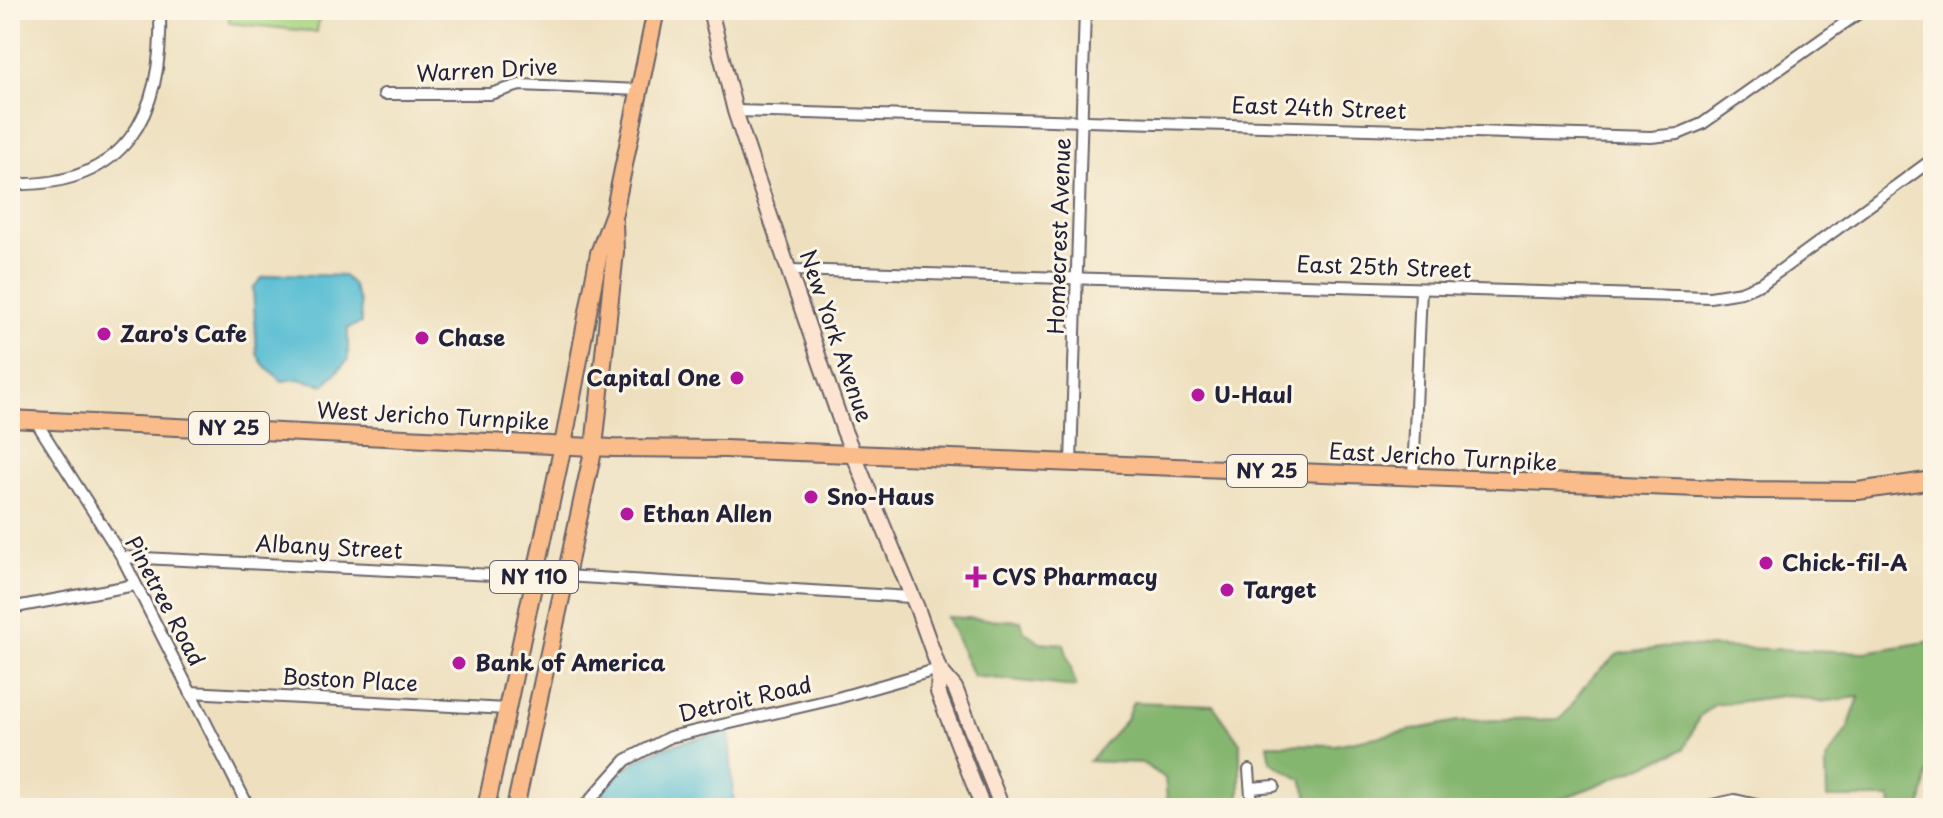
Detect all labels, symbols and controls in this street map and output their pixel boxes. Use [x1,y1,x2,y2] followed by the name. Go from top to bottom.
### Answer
[416,48,558,89] street label: Warren Drive
[1231,87,1407,126] street label: East 24th Street
[1038,137,1077,335] street label: Homecrest Avenue
[792,245,882,426] street label: New York Avenue
[1296,246,1472,285] street label: East 25th Street
[120,316,247,349] place label: Zaro's Cafe
[438,320,505,353] place label: Chase
[95,325,113,343] marker: Zaro's Cafe
[413,329,431,347] marker: Chase
[586,360,722,393] place label: Capital One
[728,369,746,387] marker: Capital One
[1214,377,1292,410] place label: U-Haul
[1189,386,1207,404] marker: U-Haul
[316,392,550,437] street label: West Jericho Turnpike
[189,412,269,444] road number: NY 25
[1328,433,1558,478] street label: East Jericho Turnpike
[1227,455,1307,487] road number: NY 25
[827,479,934,512] place label: Sno-Haus
[802,488,820,506] marker: Sno-Haus
[643,496,772,529] place label: Ethan Allen
[618,505,636,523] marker: Ethan Allen
[255,525,404,566] street label: Albany Street
[118,529,215,671] street label: Pinetree Road
[1782,545,1907,578] place label: Chick-fil-A
[1757,554,1775,572] marker: Chick-fil-A
[992,559,1158,592] place label: CVS Pharmacy
[490,561,578,593] road number: NY 110
[967,568,985,586] marker: CVS Pharmacy
[1243,572,1317,605] place label: Target
[1218,581,1236,599] marker: Target
[475,645,666,678] place label: Bank of America
[450,654,468,672] marker: Bank of America
[281,658,419,699] street label: Boston Place
[675,666,815,729] street label: Detroit Road

